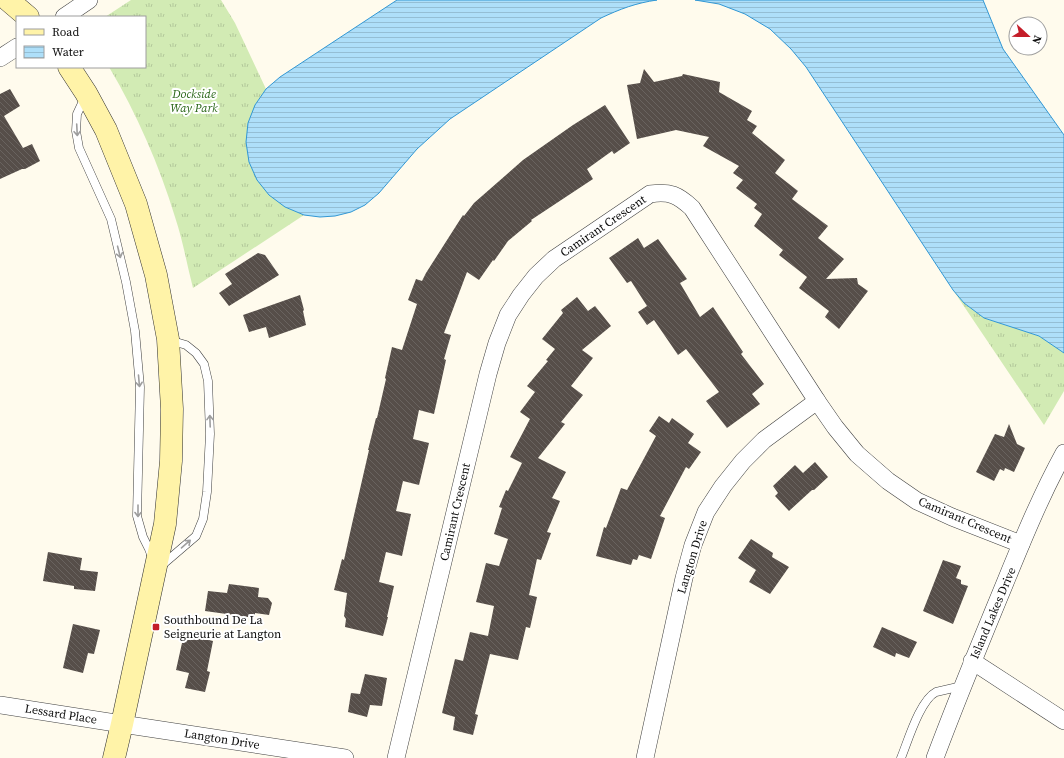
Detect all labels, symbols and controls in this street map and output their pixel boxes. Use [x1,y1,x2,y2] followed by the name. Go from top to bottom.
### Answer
[16,16,146,68] legend
[1008,16,1048,56] north arrow
[52,24,79,40] text: Road
[1028,33,1045,46] text: N
[52,44,84,60] text: Water
[170,86,218,116] park label: Dockside Way Park
[73,123,80,136] one-way arrow
[557,191,649,261] street label: Camirant Crescent
[116,246,123,259] one-way arrow
[136,374,143,387] one-way arrow
[206,415,214,428] one-way arrow
[436,461,474,562] street label: Camirant Crescent
[916,493,1014,547] street label: Camirant Crescent
[134,504,142,517] one-way arrow
[673,518,711,596] street label: Langton Drive
[181,540,191,549] one-way arrow
[966,565,1020,661] street label: Island Lakes Drive
[164,612,281,642] place label: Southbound De La Seigneurie at Langton
[151,622,161,632] marker: Southbound De La Seigneurie at Langton
[24,700,98,728] street label: Lessard Place
[183,725,261,753] street label: Langton Drive

